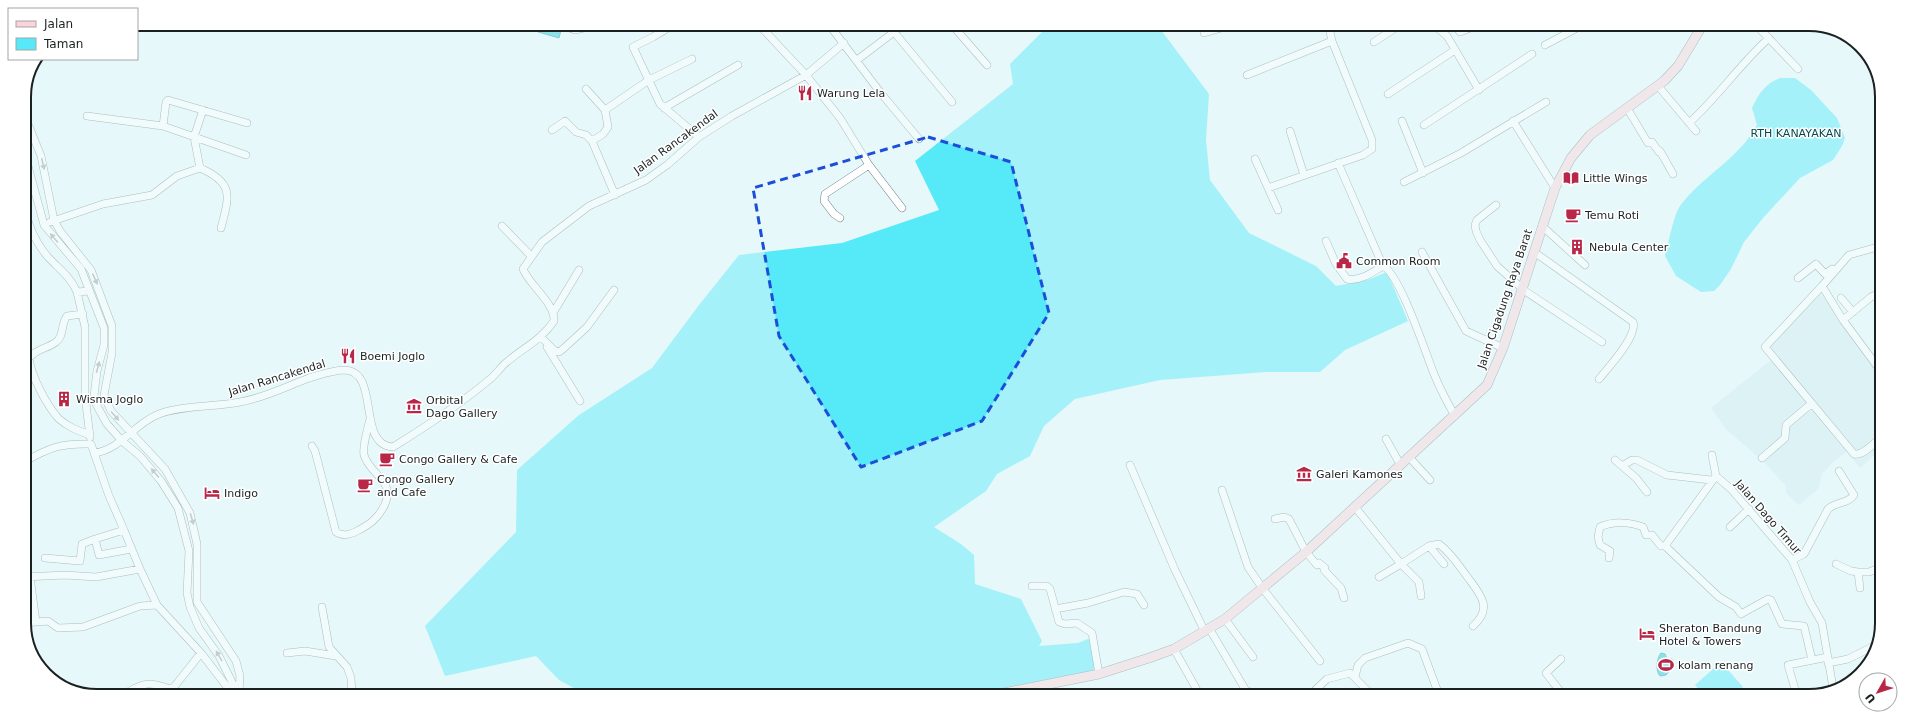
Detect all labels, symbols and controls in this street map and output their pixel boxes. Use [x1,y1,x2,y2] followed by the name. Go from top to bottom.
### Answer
[8,8,138,60] legend
[43,17,73,31] text: Jalan
[43,37,83,51] text: Taman
[796,84,814,102] restaurant icon: Warung Lela
[817,87,885,100] place label: Warung Lela
[631,107,721,177] street label: Jalan Rancakendal
[1751,127,1841,140] park label: RTH KANAYAKAN
[40,157,46,170] one-way arrow
[1562,169,1580,187] library icon: Little Wings
[1583,172,1648,185] place label: Little Wings
[1564,206,1582,224] cafe icon: Temu Roti
[1584,209,1639,222] place label: Temu Roti
[1475,227,1535,371] street label: Jalan Cigadung Raya Barat
[50,232,59,243] one-way arrow
[1568,238,1586,256] building icon: Nebula Center
[1589,241,1669,254] place label: Nebula Center
[1335,252,1353,270] public building icon: Common Room
[1356,255,1440,268] place label: Common Room
[92,273,98,285] one-way arrow
[339,347,357,365] restaurant icon: Boemi Joglo
[360,350,425,363] place label: Boemi Joglo
[226,357,327,399] street label: Jalan Rancakendal
[95,360,101,372] one-way arrow
[55,390,73,408] building icon: Wisma Joglo
[76,393,143,406] place label: Wisma Joglo
[426,394,498,420] place label: Orbital Dago Gallery
[405,397,423,415] museum icon: Orbital Dago Gallery
[111,410,120,421] one-way arrow
[378,450,396,468] cafe icon: Congo Gallery & Cafe
[399,453,518,466] place label: Congo Gallery & Cafe
[1295,465,1313,483] museum icon: Galeri Kamones
[150,468,159,479] one-way arrow
[1316,468,1403,481] place label: Galeri Kamones
[377,473,455,499] place label: Congo Gallery and Cafe
[356,476,374,494] cafe icon: Congo Gallery and Cafe
[1731,476,1804,557] street label: Jalan Dago Timur
[203,484,221,502] hotel icon: Indigo
[224,487,258,500] place label: Indigo
[189,514,195,526] one-way arrow
[1659,622,1762,648] place label: Sheraton Bandung Hotel & Towers
[1638,625,1656,643] hotel icon: Sheraton Bandung Hotel & Towers
[215,650,222,662] one-way arrow
[1657,656,1675,674] sports icon: kolam renang
[1678,659,1753,672] place label: kolam renang
[1858,672,1898,712] north arrow
[1863,690,1878,706] text: U

